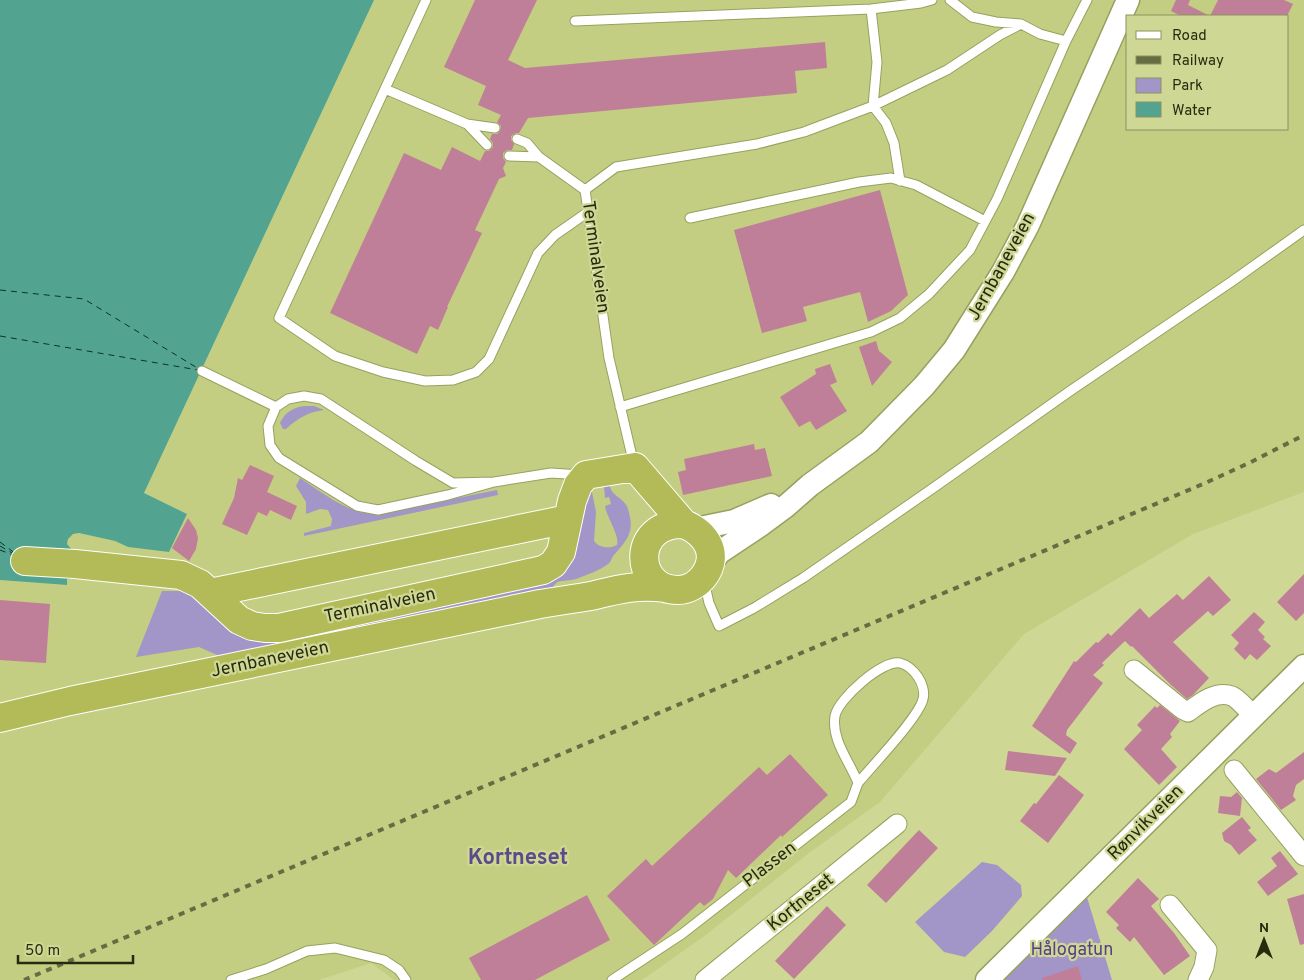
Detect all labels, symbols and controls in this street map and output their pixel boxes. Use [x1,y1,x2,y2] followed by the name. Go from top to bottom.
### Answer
[1126,15,1289,130] legend
[1172,27,1207,46] text: Road
[1172,52,1224,71] text: Railway
[1172,77,1203,96] text: Park
[1172,102,1212,121] text: Water
[576,199,614,315] street label: Terminalveien
[963,209,1041,325] street label: Jernbaneveien
[322,583,438,629] street label: Terminalveien
[209,636,331,684] street label: Jernbaneveien
[1103,780,1189,866] street label: Rønvikveien
[738,837,802,893] street label: Plassen
[468,845,568,872] district label: Kortneset
[763,869,839,937] street label: Kortneset
[1239,915,1289,965] north arrow
[1259,920,1269,937] text: N
[18,932,132,964] scale bar
[1031,939,1113,962] park label: Hålogatun
[25,942,60,961] text: 50 m

